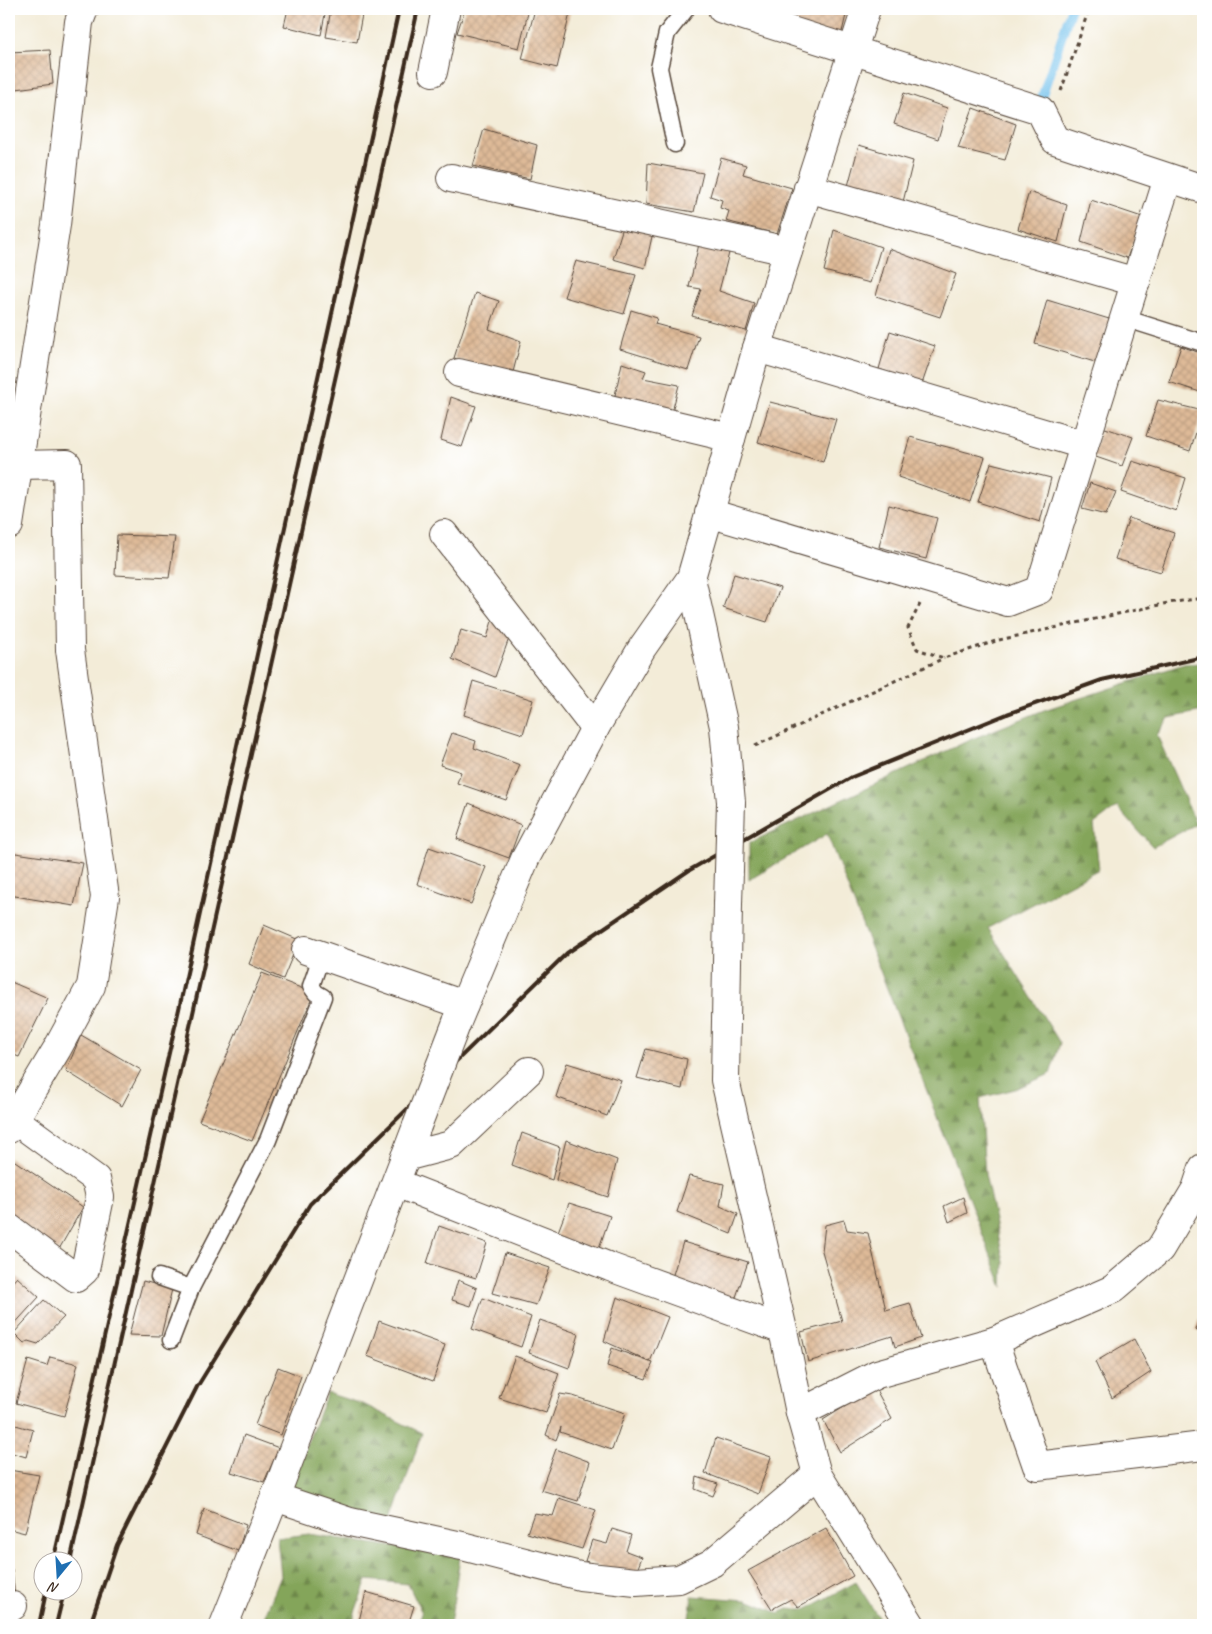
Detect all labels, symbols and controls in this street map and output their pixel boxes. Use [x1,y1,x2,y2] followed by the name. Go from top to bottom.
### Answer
[32,1552,82,1602] north arrow
[45,1578,61,1597] text: N

